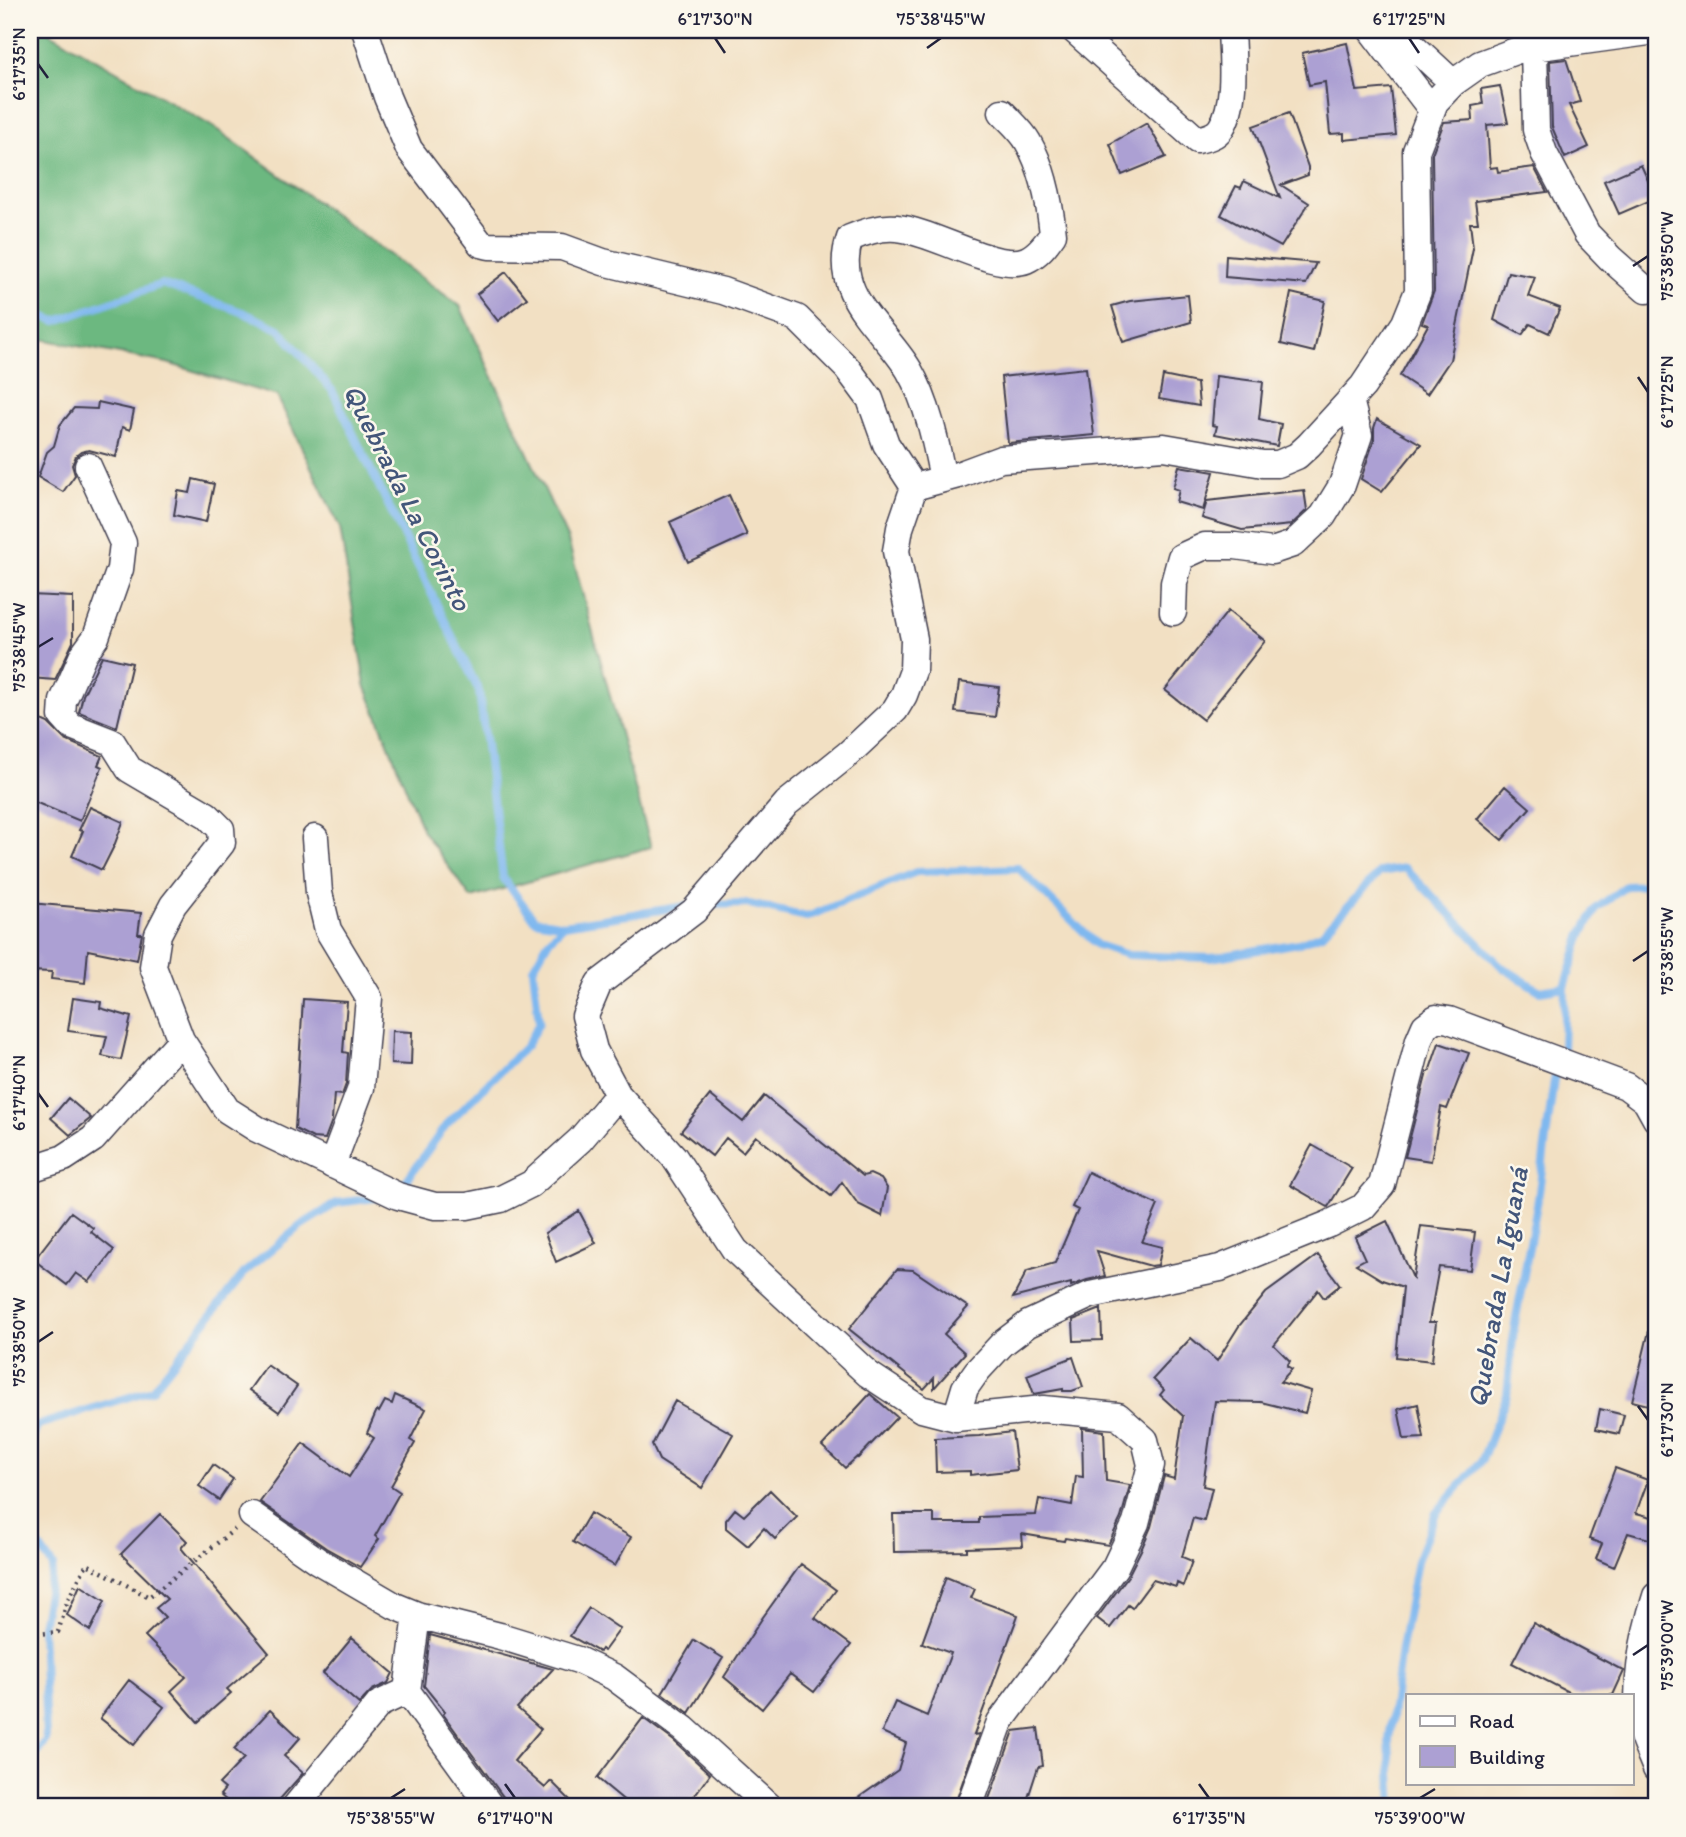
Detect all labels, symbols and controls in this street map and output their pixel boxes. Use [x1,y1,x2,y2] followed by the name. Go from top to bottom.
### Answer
[677,8,753,30] text: 6°17'30"N
[897,8,985,30] text: 75°38'45"W
[1372,8,1446,30] text: 6°17'25"N
[8,27,30,101] text: 6°17'35"N
[1656,211,1678,301] text: 75°38'50"W
[1656,355,1678,429] text: 6°17'25"N
[336,378,480,616] water label: Quebrada La Corinto
[8,603,30,691] text: 75°38'45"W
[1656,907,1678,995] text: 75°38'55"W
[8,1055,30,1131] text: 6°17'40"N
[1459,1164,1535,1410] water label: Quebrada La Iguaná
[8,1297,30,1387] text: 75°38'50"W
[1656,1382,1678,1458] text: 6°17'30"N
[1656,1600,1678,1690] text: 75°39'00"W
[1406,1694,1634,1784] legend
[1469,1708,1515,1733] text: Road
[1469,1744,1545,1769] text: Building
[347,1807,435,1829] text: 75°38'55"W
[477,1807,553,1829] text: 6°17'40"N
[1172,1807,1246,1829] text: 6°17'35"N
[1375,1807,1465,1829] text: 75°39'00"W

